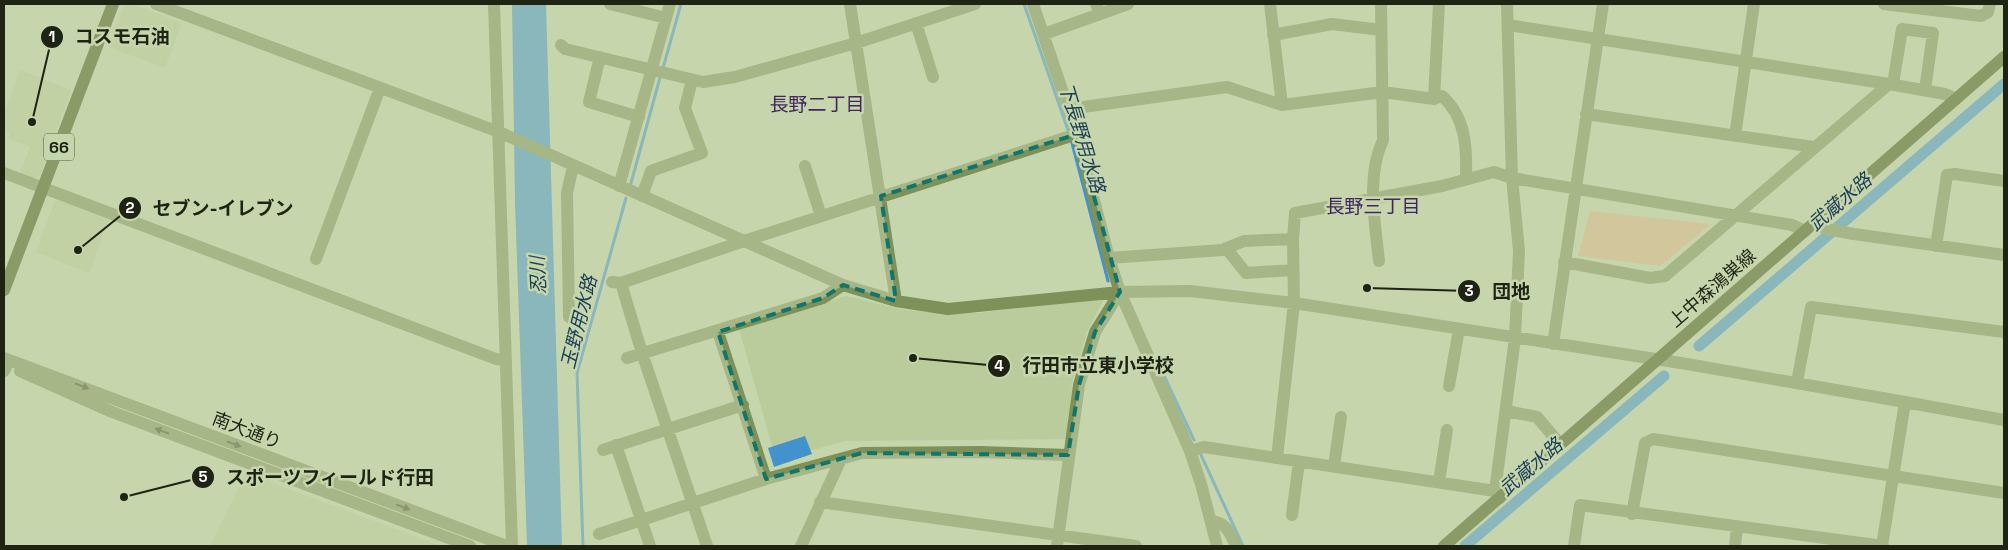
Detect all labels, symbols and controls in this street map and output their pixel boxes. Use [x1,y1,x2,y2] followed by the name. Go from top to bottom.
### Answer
[39,20,179,54] callout: コスモ石油
[74,24,170,49] text: コスモ石油
[49,27,55,46] text: 1
[1053,80,1111,198] water label: 下長野用水路
[769,92,865,117] district label: 長野二丁目
[44,134,74,160] road number: 66
[1803,166,1878,236] water label: 武蔵水路
[117,191,304,225] callout: セブン-イレブン
[1325,194,1421,219] district label: 長野三丁目
[152,196,294,221] text: セブン-イレブン
[126,198,135,217] text: 2
[1664,244,1760,332] street label: 上中森鴻巣線
[524,253,551,295] water label: 忍川
[555,271,603,371] water label: 玉野用水路
[1457,274,1540,308] callout: 団地
[1492,279,1530,304] text: 団地
[1464,281,1474,300] text: 3
[987,349,1184,383] callout: 行田市立東小学校
[1022,353,1174,378] text: 行田市立東小学校
[994,356,1004,375] text: 4
[75,383,90,390] one-way arrow
[209,406,285,454] street label: 南大通り
[154,427,169,435] one-way arrow
[1494,431,1569,501] water label: 武蔵水路
[227,441,242,448] one-way arrow
[191,460,445,494] callout: スポーツフィールド行田
[226,465,434,490] text: スポーツフィールド行田
[198,467,208,486] text: 5
[396,503,411,511] one-way arrow

